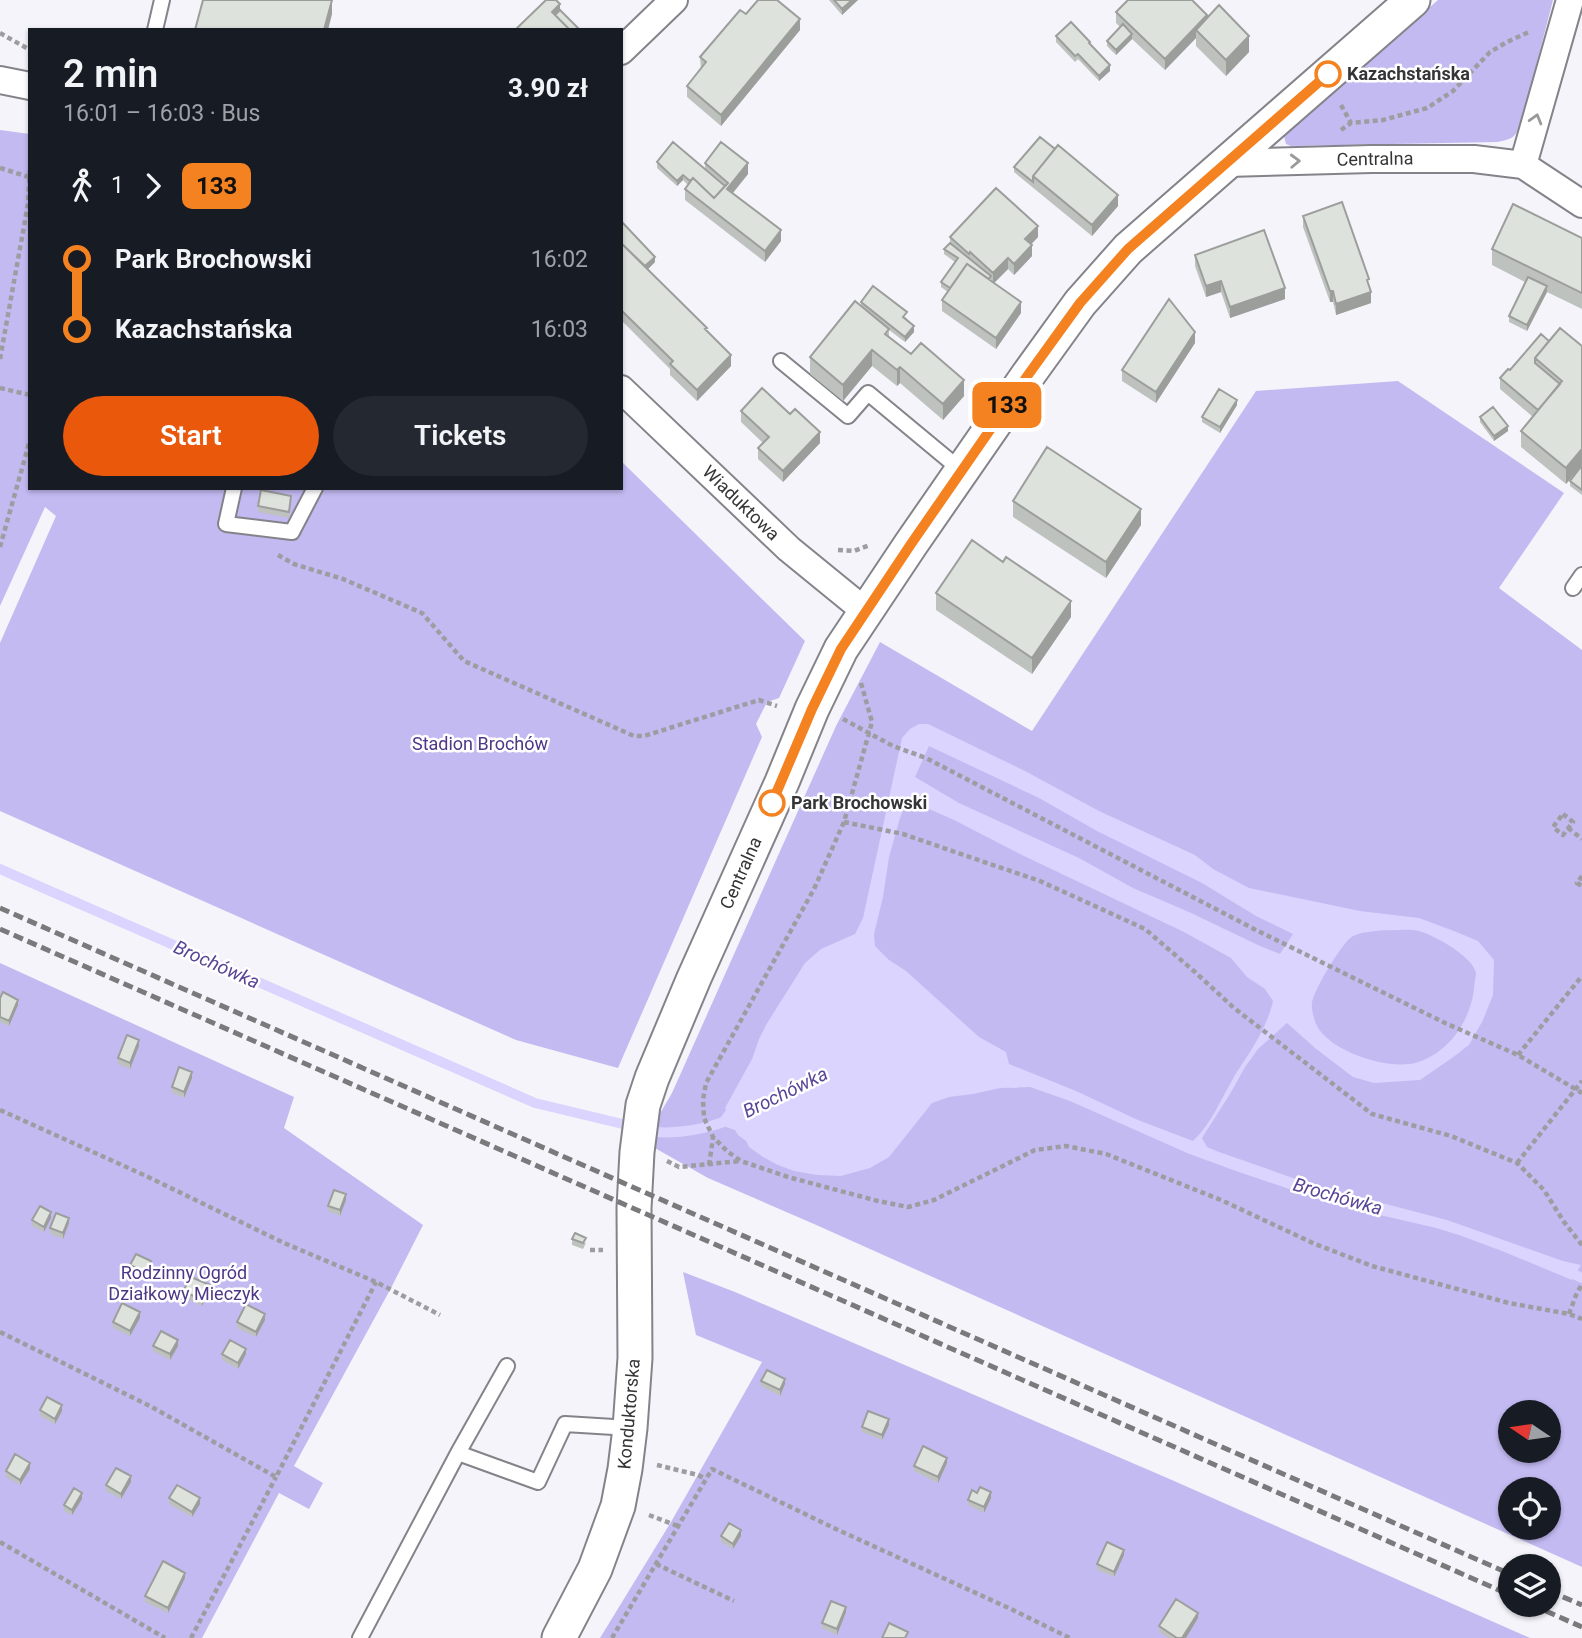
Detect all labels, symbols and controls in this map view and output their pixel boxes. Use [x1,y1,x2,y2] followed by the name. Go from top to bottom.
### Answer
[63,52,158,96] text: 2 min
[1315,61,1341,87] marker: Kazachstańska
[1347,63,1470,84] place label: Kazachstańska
[508,73,588,103] text: 3.90 zł
[63,100,260,127] text: 16:01 – 16:03 · Bus
[1528,113,1543,125] one-way arrow
[1336,147,1414,170] street label: Centralna
[1291,153,1301,169] one-way arrow
[63,167,101,205] icon: walk
[134,167,172,205] icon: forward
[111,172,124,199] text: 1
[196,172,237,200] text: 133
[115,244,312,274] text: Park Brochowski
[531,246,588,273] text: 16:02
[115,314,293,344] text: Kazachstańska
[531,316,588,343] text: 16:03
[967,382,1047,428] line badge: 133
[986,391,1028,419] text: 133
[63,396,319,476] button: Start
[333,396,588,476] button: Tickets
[699,461,784,544] street label: Wiaduktowa
[412,733,549,754] park label: Stadion Brochów
[759,790,785,816] marker: Park Brochowski
[791,792,927,813] place label: Park Brochowski
[715,833,766,912] street label: Centralna
[170,935,263,994] water label: Brochówka
[739,1062,831,1123] water label: Brochówka
[1291,1173,1385,1220] water label: Brochówka
[108,1262,261,1304] park label: Rodzinny Ogród Działkowy Mieczyk
[613,1358,644,1470] street label: Konduktorska
[1498,1400,1561,1463] north arrow
[1498,1400,1561,1617] map controls
[1498,1477,1561,1540] button: locate
[1498,1554,1561,1617] button: layers

